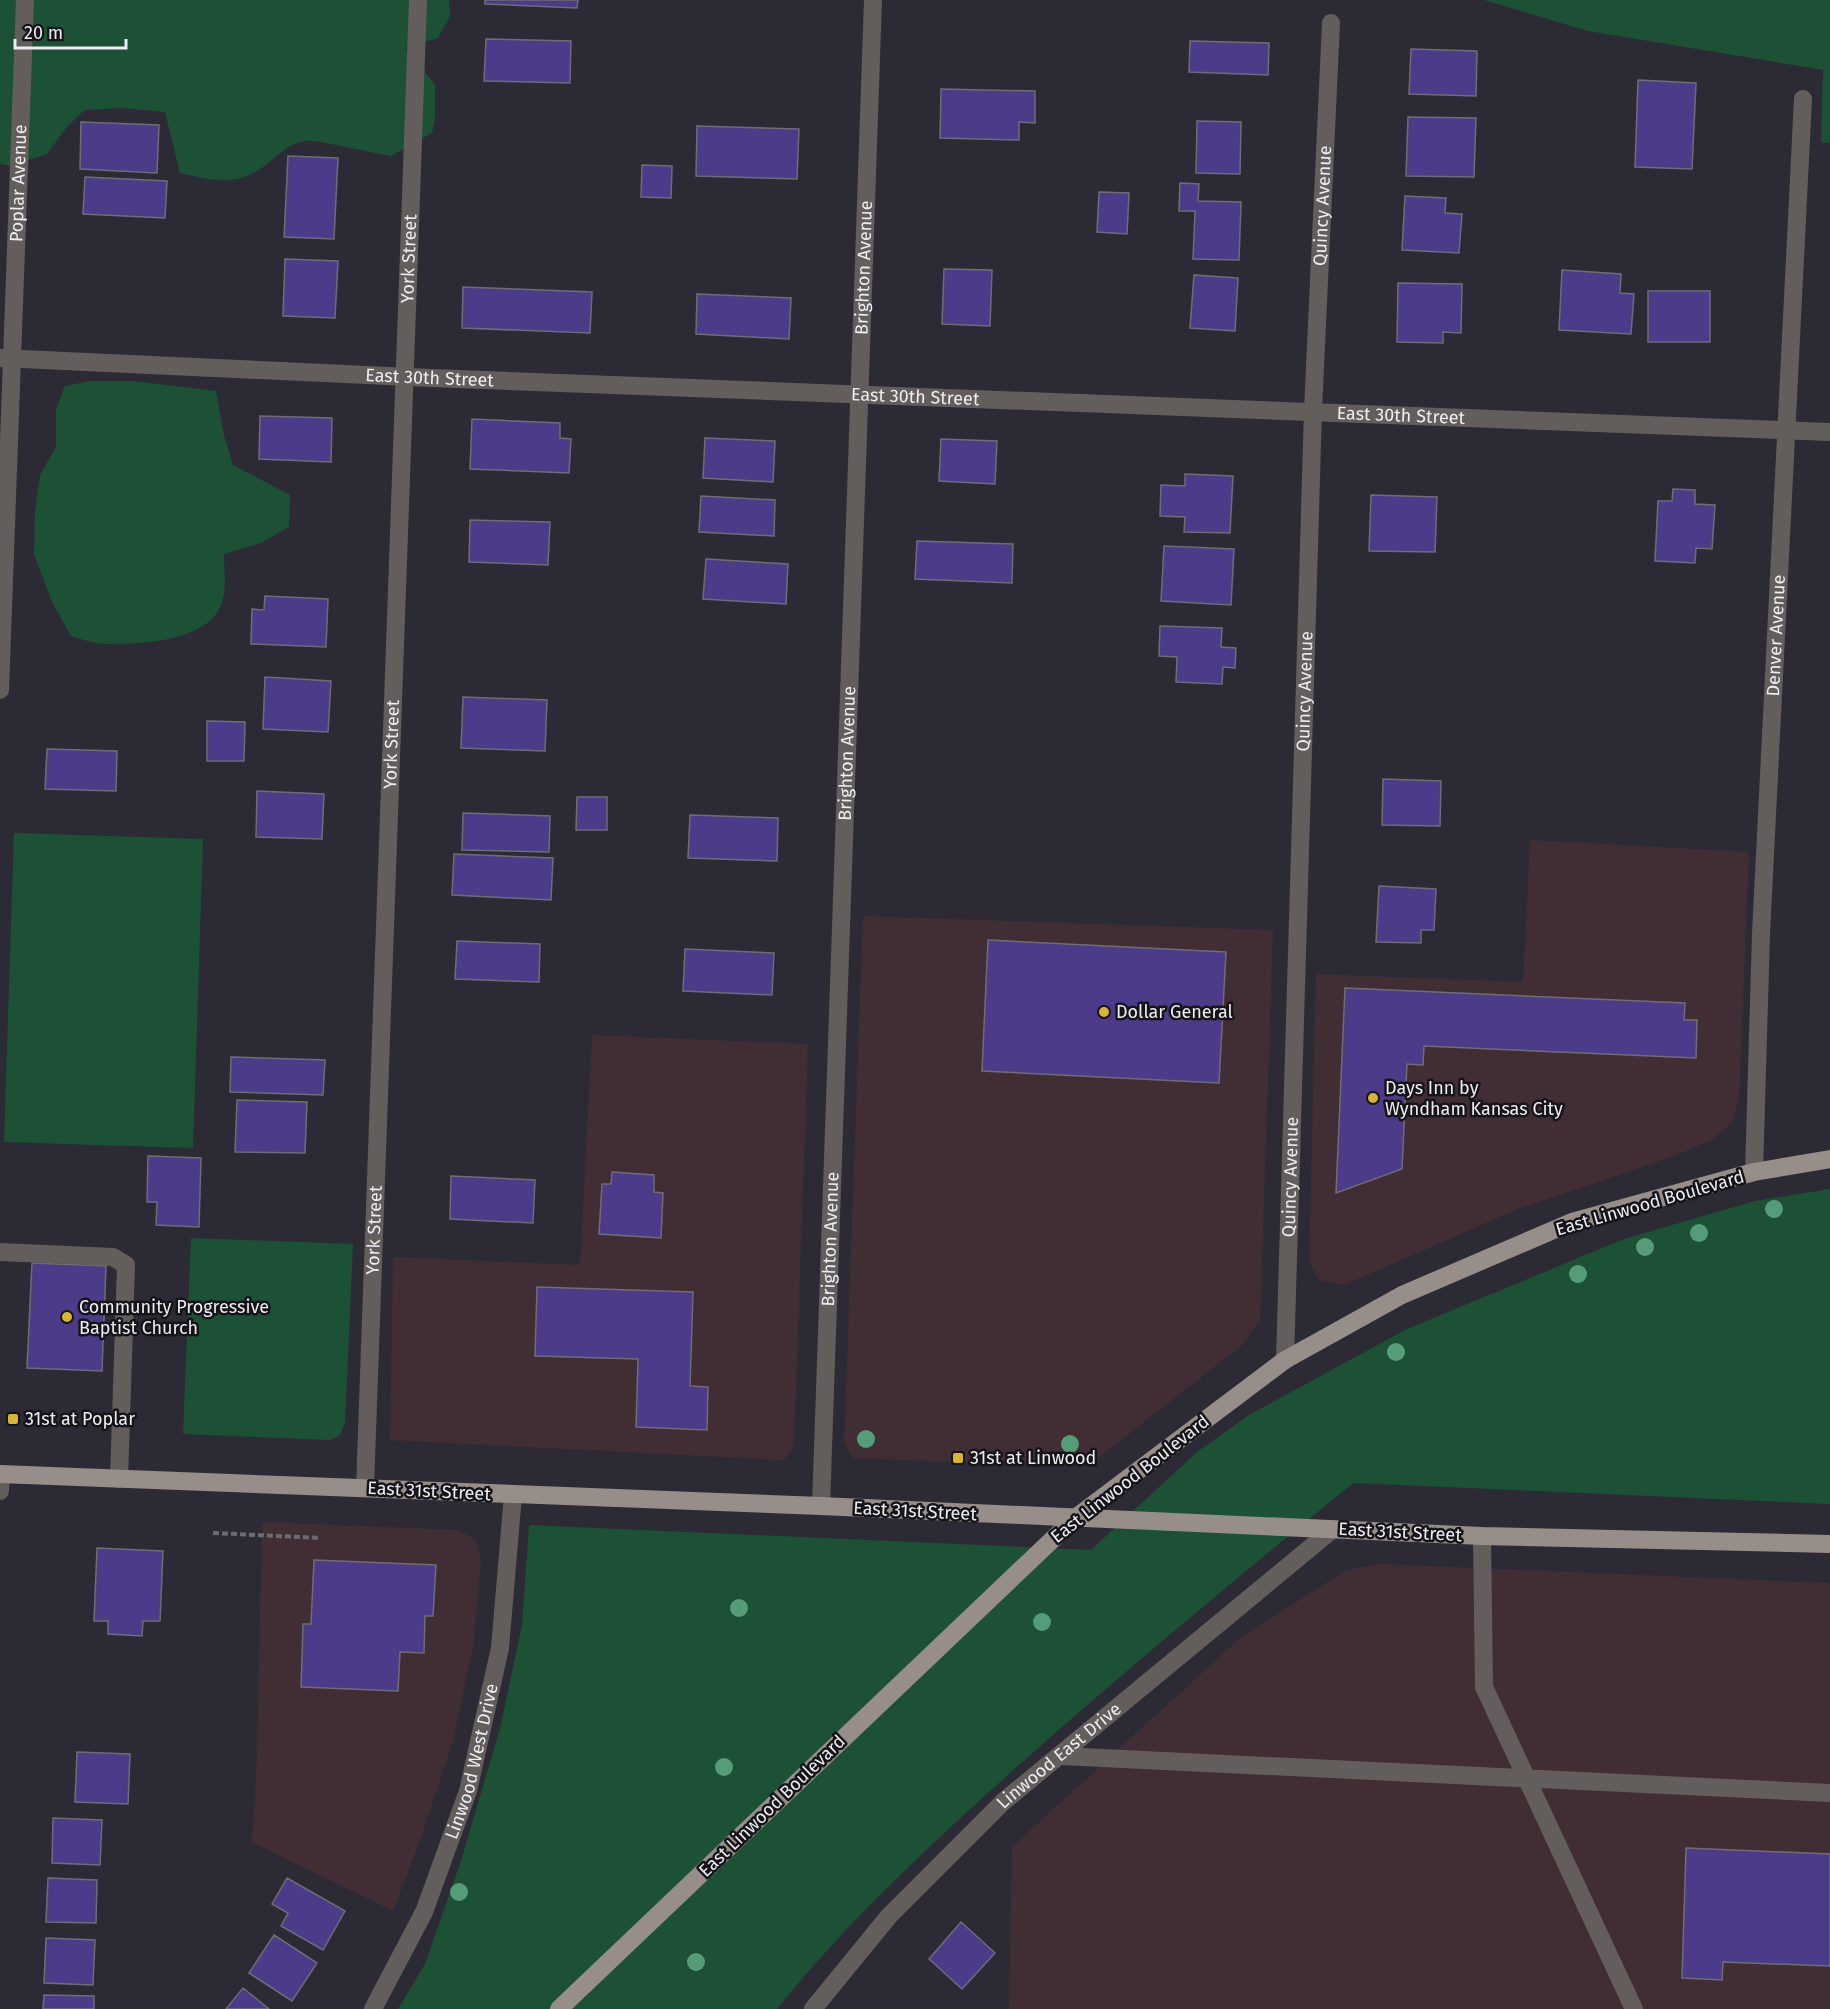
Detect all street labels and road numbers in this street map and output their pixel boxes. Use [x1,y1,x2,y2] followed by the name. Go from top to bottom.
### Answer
[5,124,31,243] street label: Poplar Avenue
[1309,145,1336,266] street label: Quincy Avenue
[850,200,877,335] street label: Brighton Avenue
[396,213,421,304] street label: York Street
[365,364,495,391] street label: East 30th Street
[851,383,980,410] street label: East 30th Street
[1336,402,1466,429] street label: East 30th Street
[1762,574,1790,697] street label: Denver Avenue
[1292,631,1317,752] street label: Quincy Avenue
[834,686,860,821] street label: Brighton Avenue
[379,699,404,789] street label: York Street
[1278,1116,1303,1238] street label: Quincy Avenue
[1553,1166,1747,1240] street label: East Linwood Boulevard
[817,1171,844,1307] street label: Brighton Avenue
[362,1185,387,1275] street label: York Street
[1046,1410,1214,1548] street label: East Linwood Boulevard
[367,1477,492,1505] street label: East 31st Street
[853,1497,978,1525] street label: East 31st Street
[1338,1518,1463,1546] street label: East 31st Street
[440,1681,503,1842] street label: Linwood West Drive
[992,1698,1126,1813] street label: Linwood East Drive
[694,1730,850,1882] street label: East Linwood Boulevard

